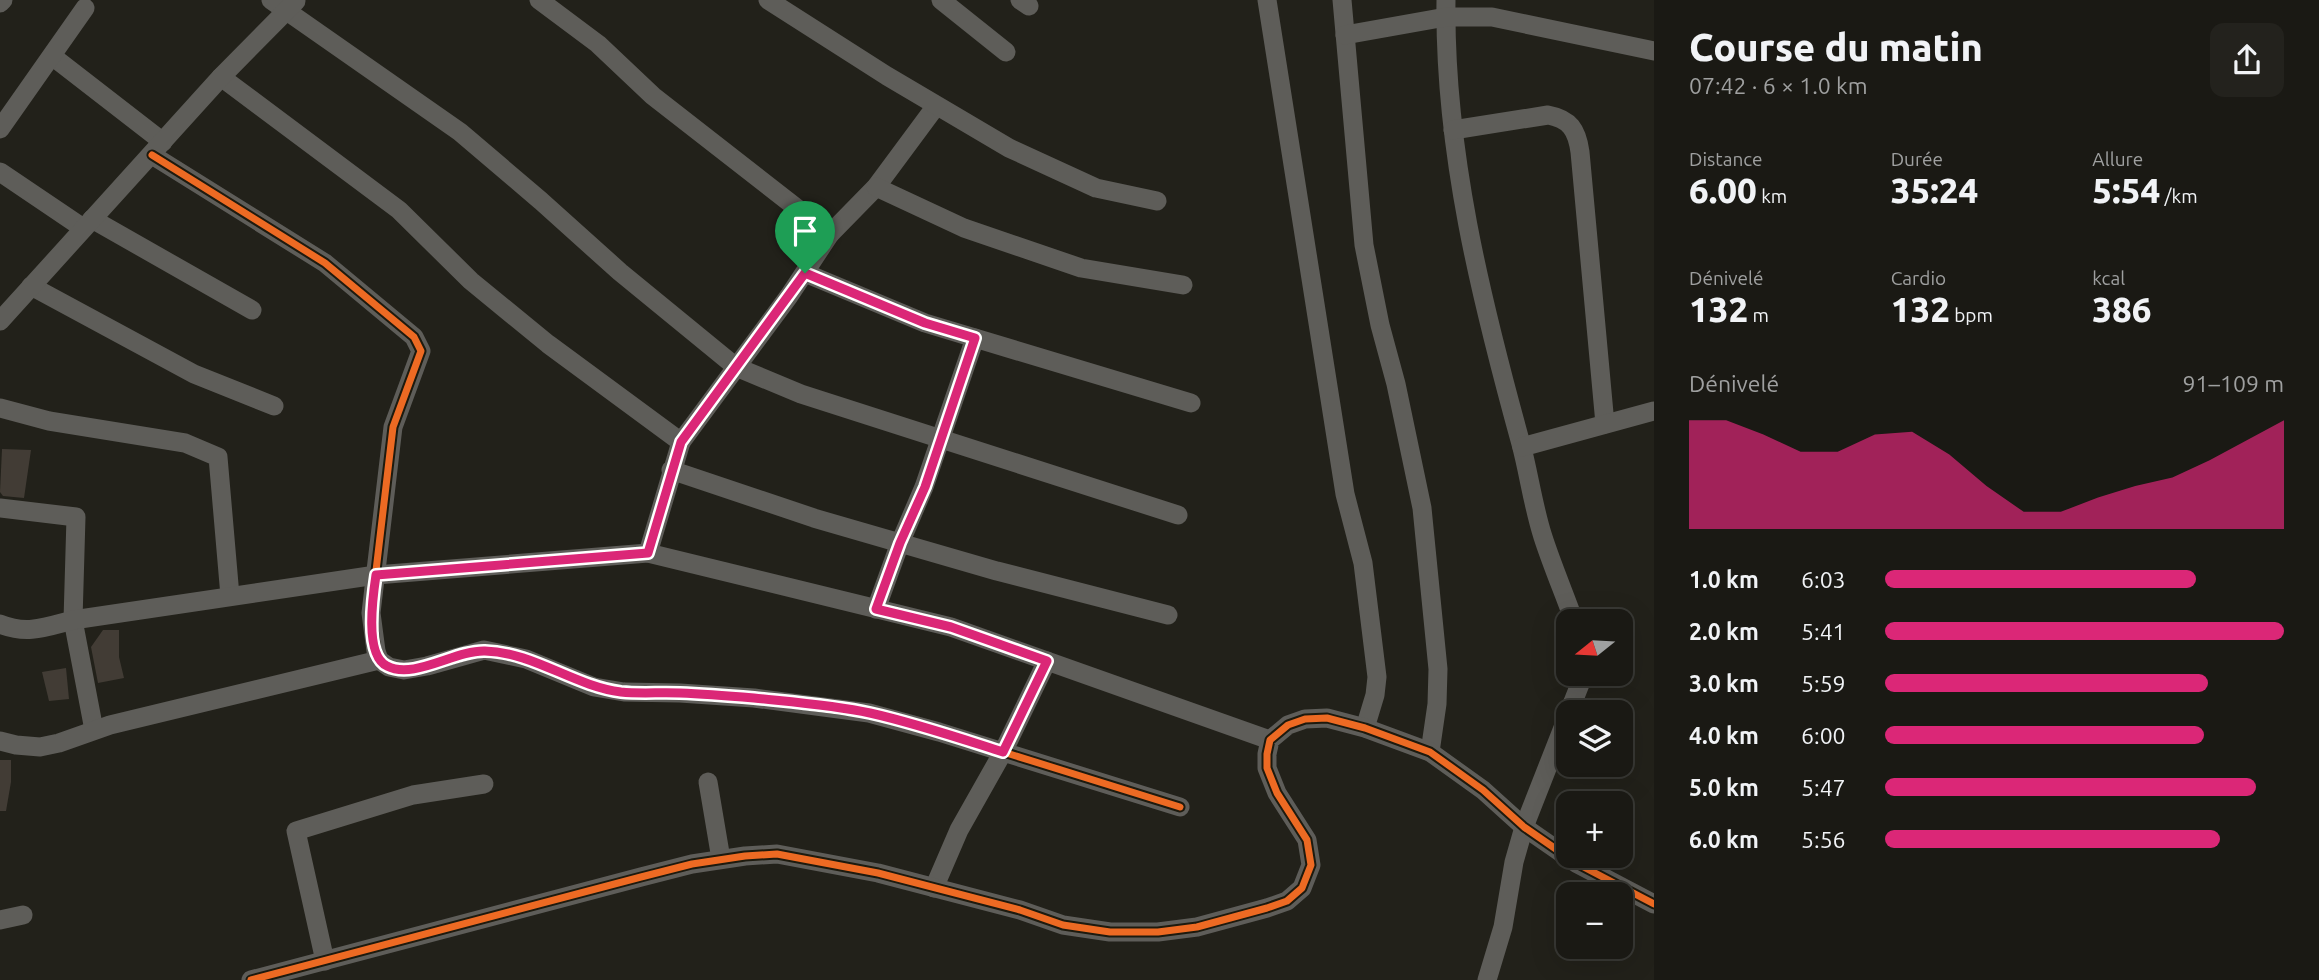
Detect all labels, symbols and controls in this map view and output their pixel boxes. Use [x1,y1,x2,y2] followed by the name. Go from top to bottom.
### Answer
[2210,23,2284,97] button: share
[1689,26,1983,68] text: Course du matin
[1689,73,1868,98] text: 07:42 · 6 × 1.0 km
[1689,148,1763,170] text: Distance
[1891,148,1943,170] text: Durée
[2092,148,2143,170] text: Allure
[1689,170,1757,210] text: 6.00
[1891,170,1978,210] text: 35:24
[2092,170,2160,210] text: 5:54
[1757,185,1787,207] text: km
[2160,185,2198,207] text: /km
[775,201,835,273] pin
[786,212,824,250] icon: arrive
[1689,267,1764,289] text: Dénivelé
[1891,267,1946,289] text: Cardio
[2092,267,2125,289] text: kcal
[1689,289,1748,329] text: 132
[1891,289,1950,329] text: 132
[2092,289,2152,329] text: 386
[1748,304,1769,326] text: m
[1950,304,1993,326] text: bpm
[1689,371,1779,396] text: Dénivelé
[2183,371,2284,396] text: 91–109 m
[1689,567,1759,592] text: 1.0 km
[1801,567,1846,592] text: 6:03
[1556,609,1633,686] north arrow
[1556,609,1633,959] map controls
[1689,619,1759,644] text: 2.0 km
[1801,619,1846,644] text: 5:41
[1689,671,1759,696] text: 3.0 km
[1801,671,1846,696] text: 5:59
[1556,700,1633,777] button: layers
[1689,723,1759,748] text: 4.0 km
[1801,723,1846,748] text: 6:00
[1689,775,1759,800] text: 5.0 km
[1801,775,1846,800] text: 5:47
[1556,791,1633,868] button: +
[1689,827,1759,852] text: 6.0 km
[1801,827,1846,852] text: 5:56
[1556,882,1633,959] button: −

